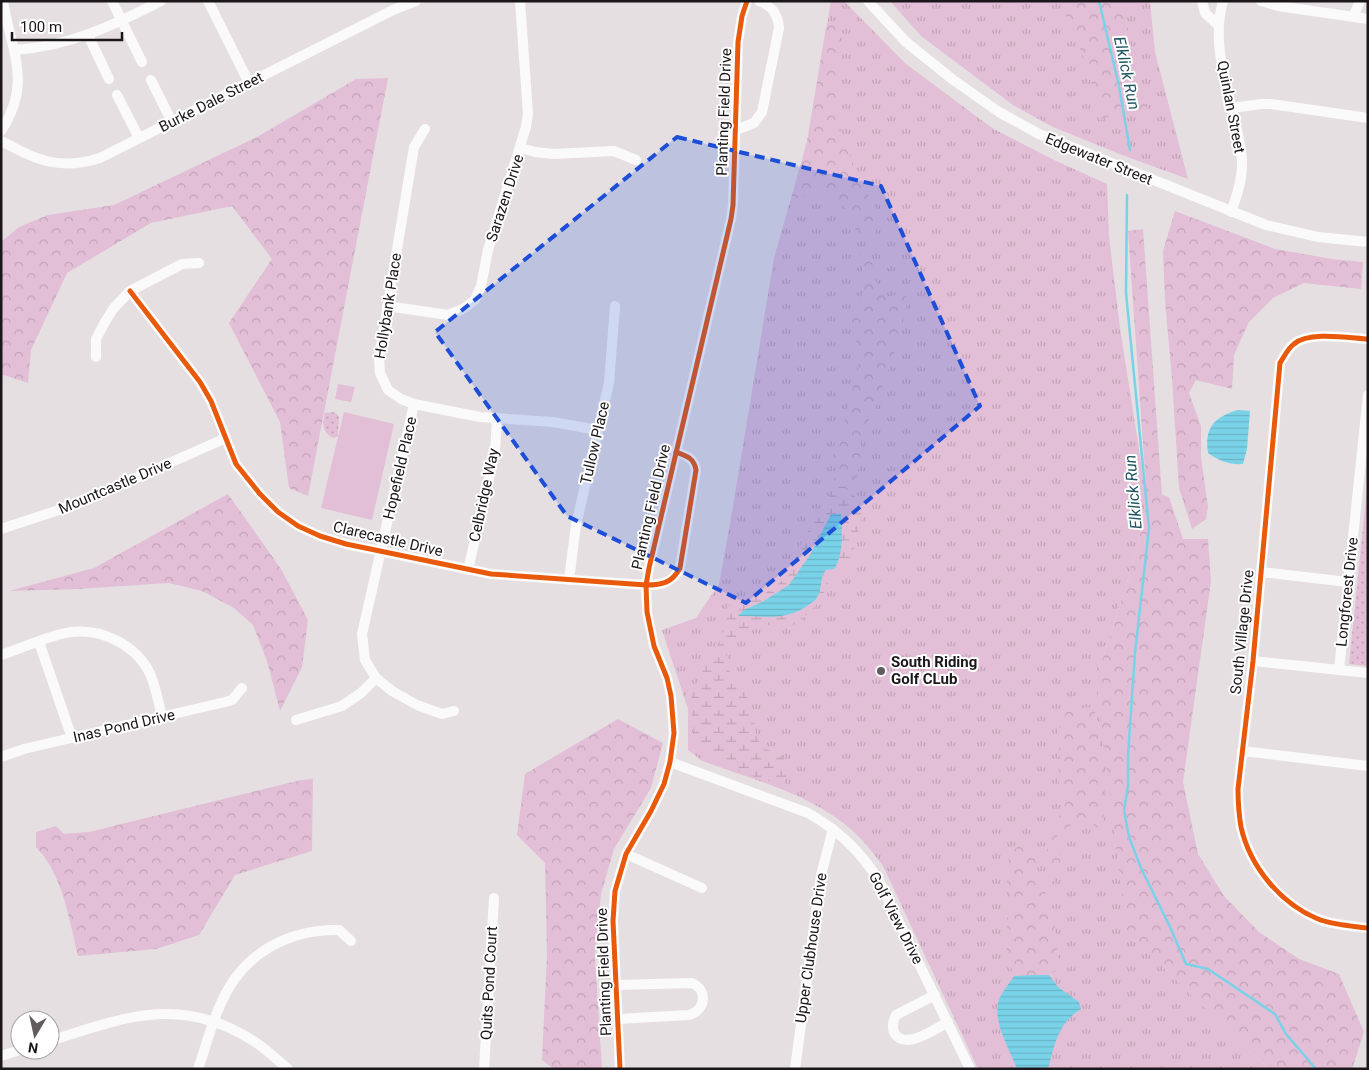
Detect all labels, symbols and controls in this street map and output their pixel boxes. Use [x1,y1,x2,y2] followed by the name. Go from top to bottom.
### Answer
[12,10,122,42] scale bar
[20,18,62,36] text: 100 m
[1110,35,1144,111] water label: Elklick Run
[713,48,735,176] street label: Planting Field Drive
[1213,59,1249,155] street label: Quinlan Street
[156,68,266,136] street label: Burke Dale Street
[1043,129,1155,189] street label: Edgewater Street
[482,152,528,244] street label: Sarazen Drive
[371,252,405,360] street label: Hollybank Place
[577,400,613,486] street label: Tullow Place
[379,415,421,521] street label: Hopefield Place
[628,443,674,571] street label: Planting Field Drive
[465,447,503,543] street label: Celbridge Way
[56,454,174,518] street label: Mountcastle Drive
[1120,454,1146,530] water label: Elklick Run
[331,518,445,560] street label: Clarecastle Drive
[1332,536,1362,648] street label: Longforest Drive
[1227,569,1257,695] street label: South Village Drive
[891,653,977,688] place label: South Riding Golf CLub
[875,665,887,677] marker: South Riding Golf CLub
[71,706,177,746] street label: Inas Pond Drive
[865,869,927,967] street label: Golf View Drive
[792,872,830,1024] street label: Upper Clubhouse Drive
[593,908,615,1036] street label: Planting Field Drive
[477,926,501,1040] street label: Quits Pond Court
[10,1010,60,1060] north arrow
[27,1039,39,1057] text: N

